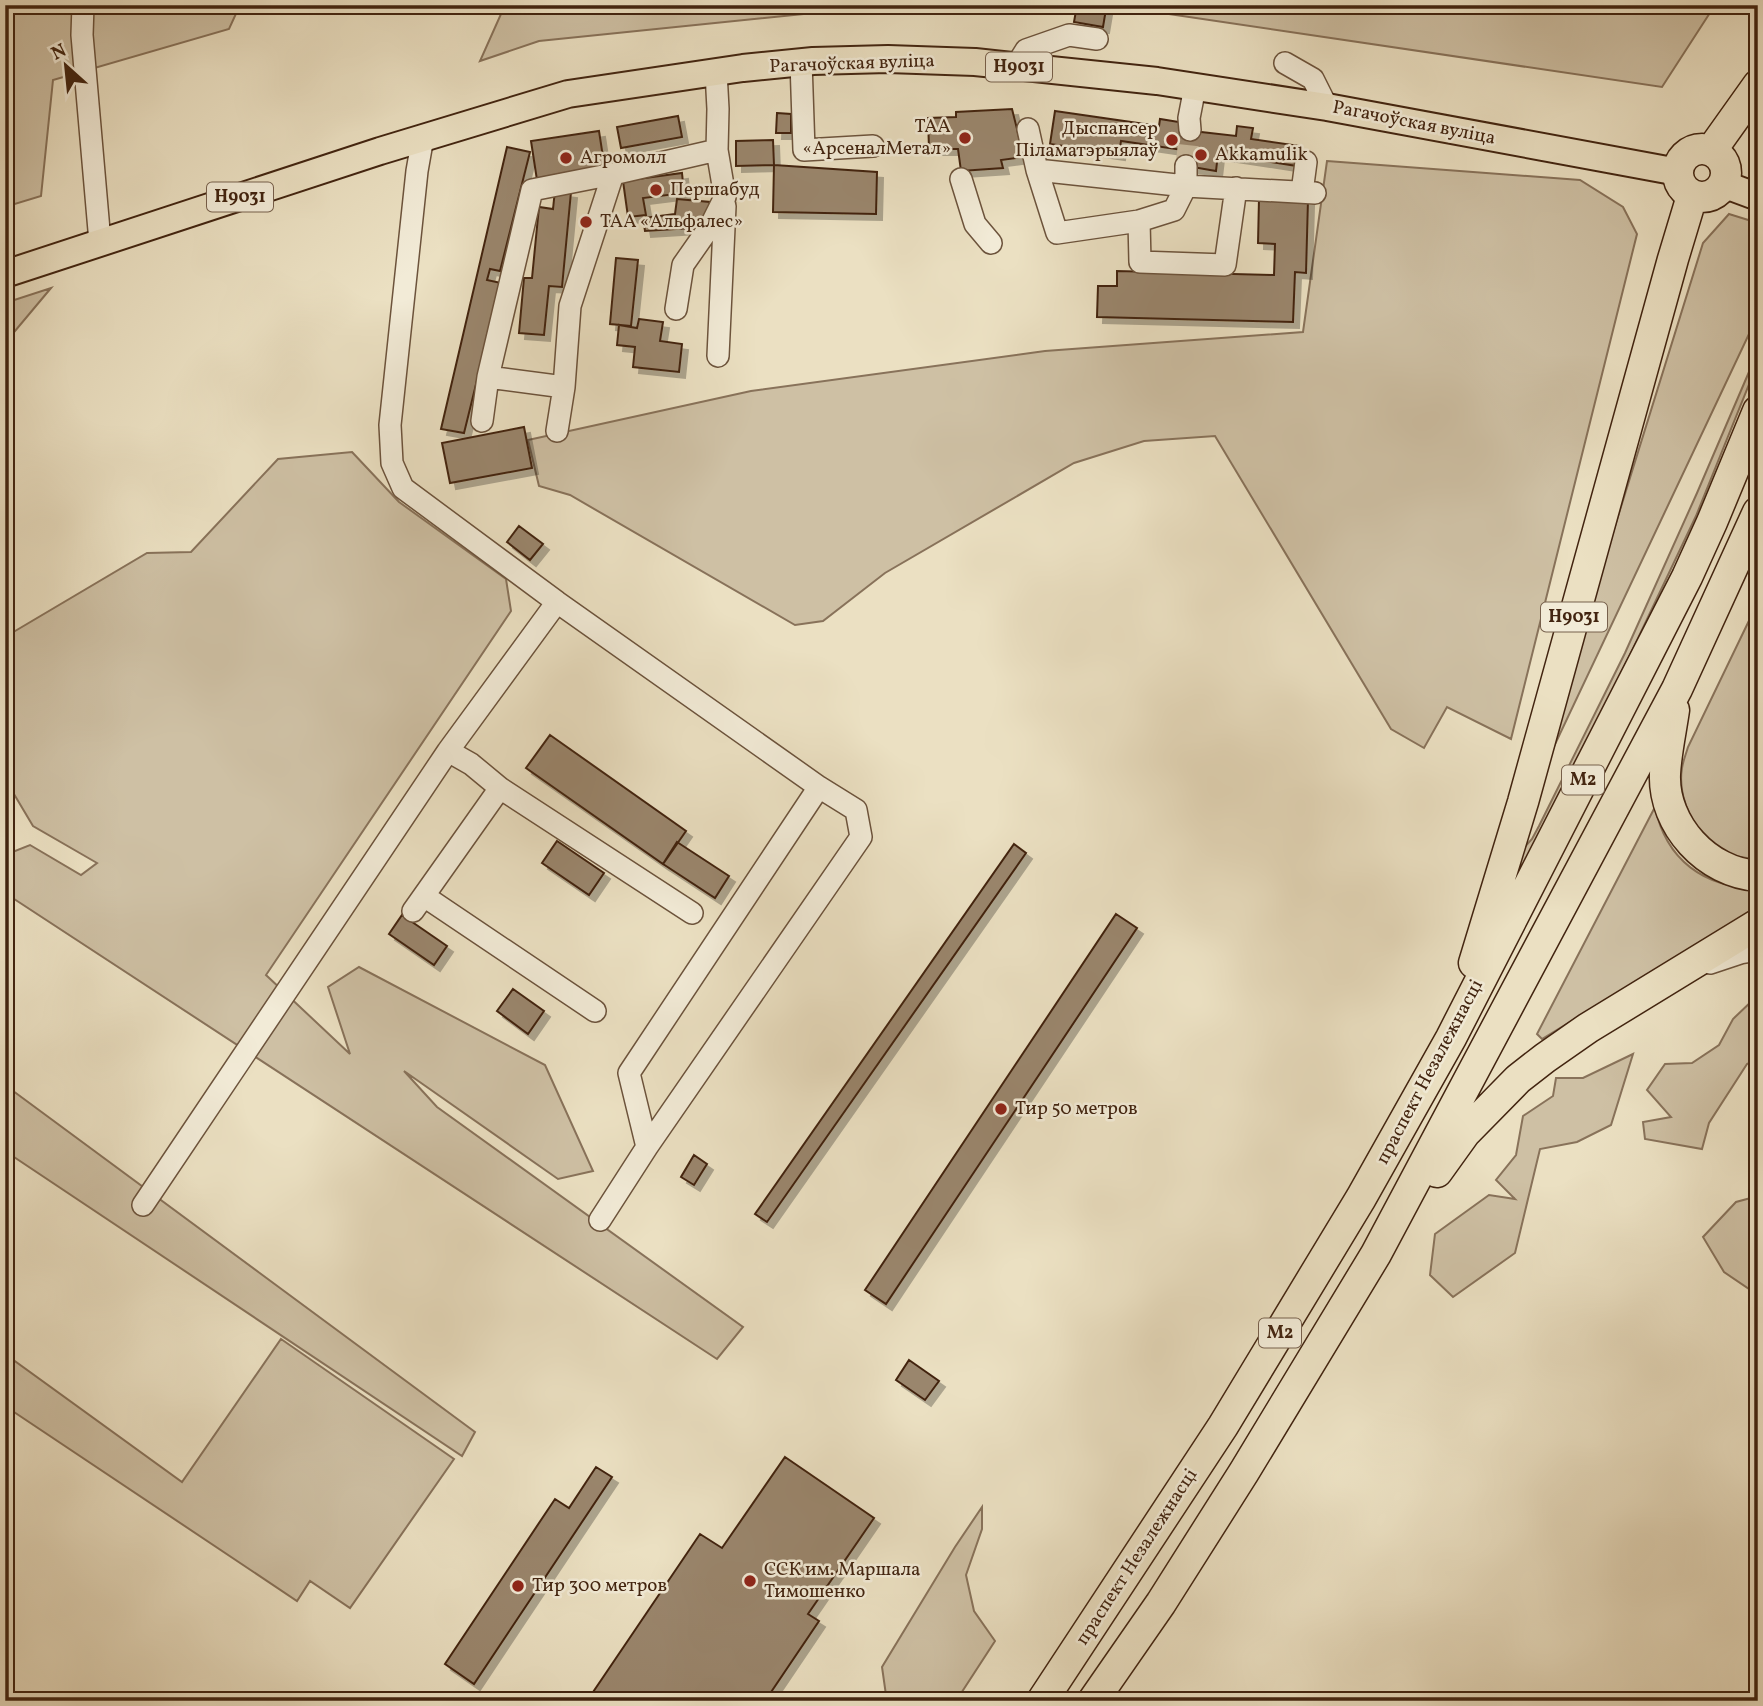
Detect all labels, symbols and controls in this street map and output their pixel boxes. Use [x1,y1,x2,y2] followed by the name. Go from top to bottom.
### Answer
[32,32,102,102] north arrow
[47,38,71,67] text: N
[769,48,935,80] street label: Рагачоўская вуліца
[986,52,1052,82] road number: Н9031
[1330,94,1498,152] street label: Рагачоўская вуліца
[803,114,951,162] place label: ТАА «АрсеналМетал»
[1015,116,1158,164] place label: Дыспансер Піламатэрыялаў
[957,130,973,146] marker: ТАА «АрсеналМетал»
[1164,132,1180,148] marker: Дыспансер Піламатэрыялаў
[1215,142,1308,168] place label: Akkamulik
[580,145,666,171] place label: Агромолл
[1193,147,1209,163] marker: Akkamulik
[558,150,574,166] marker: Агромолл
[670,177,760,203] place label: Першабуд
[207,182,273,212] road number: Н9031
[648,182,664,198] marker: Першабуд
[600,209,743,235] place label: ТАА «Альфалес»
[578,214,594,230] marker: ТАА «Альфалес»
[1541,602,1607,632] road number: Н9031
[1562,766,1604,794] road number: М2
[1370,975,1490,1169] street label: праспект Незалежнасці
[1015,1096,1138,1122] place label: Тир 50 метров
[993,1101,1009,1117] marker: Тир 50 метров
[1259,1318,1301,1348] road number: М2
[1070,1463,1204,1650] street label: праспект Незалежнасці
[764,1557,921,1605] place label: ССК им. Маршала Тимошенко
[532,1573,667,1599] place label: Тир 300 метров
[742,1573,758,1589] marker: ССК им. Маршала Тимошенко
[510,1578,526,1594] marker: Тир 300 метров

